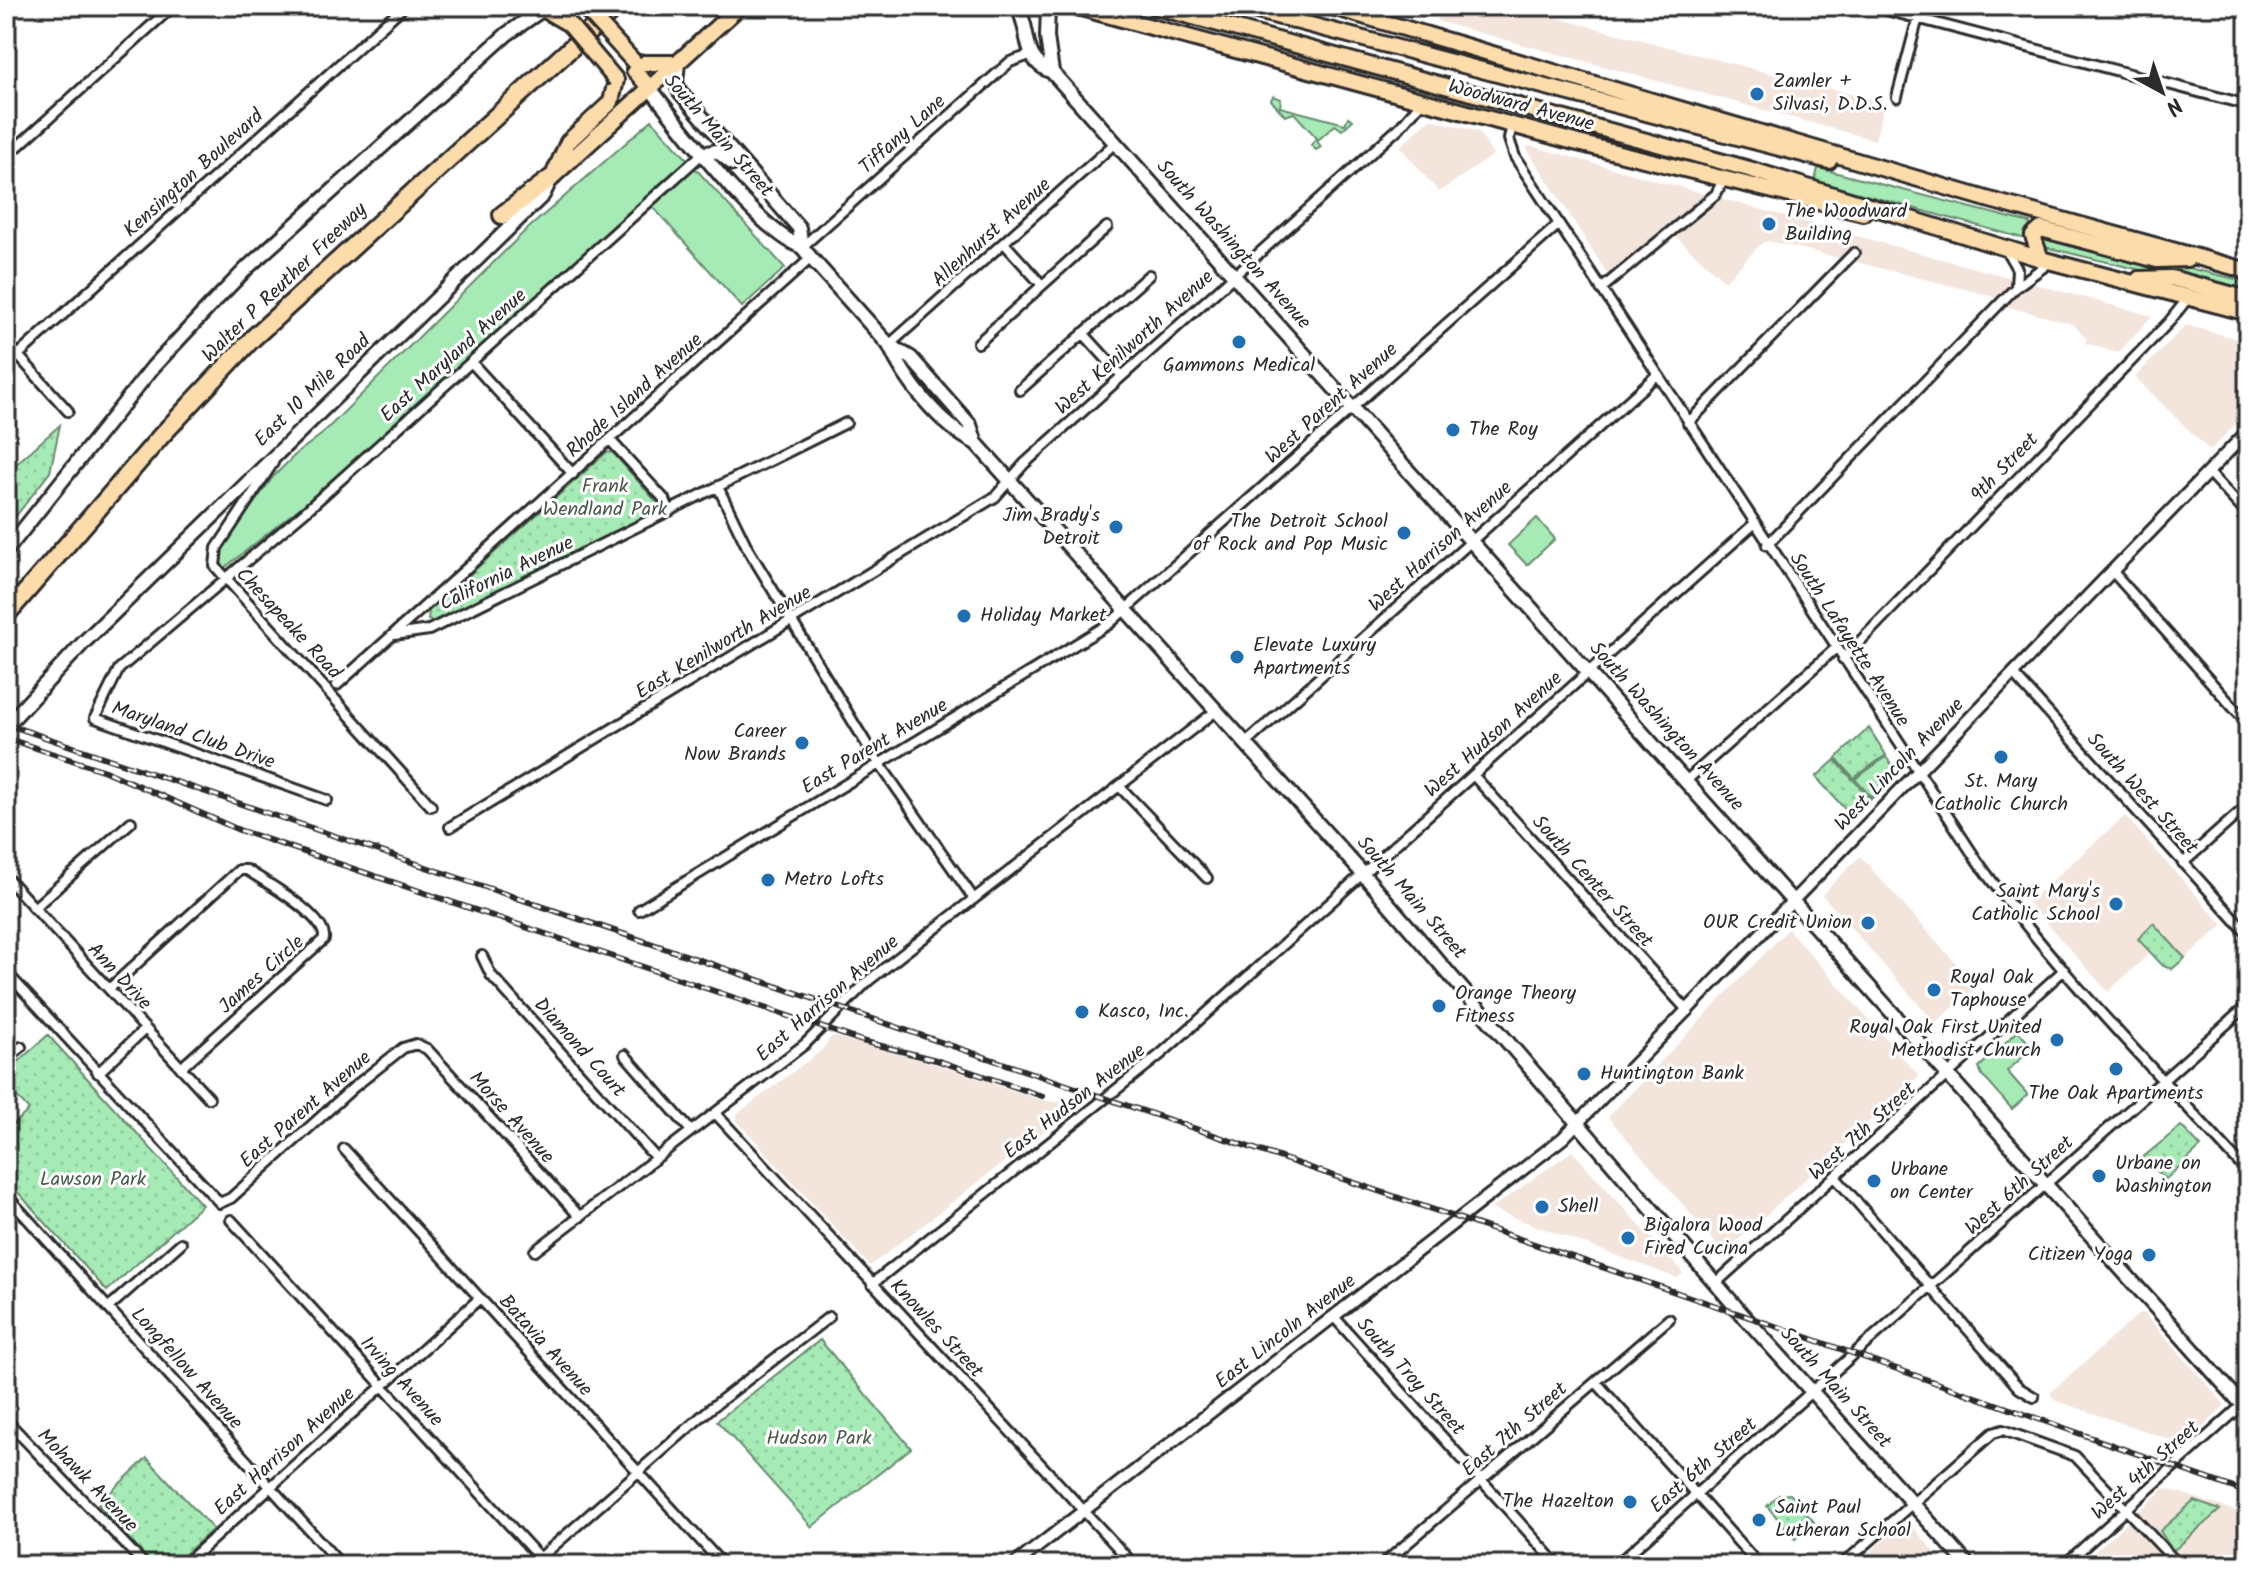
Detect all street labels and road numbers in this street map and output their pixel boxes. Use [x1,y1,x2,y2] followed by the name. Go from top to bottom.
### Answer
[655,67,781,205] street label: South Main Street
[1444,71,1598,141] street label: Woodward Avenue
[852,87,954,183] street label: Tiffany Lane
[116,101,272,246] street label: Kensington Boulevard
[1148,153,1318,337] street label: South Washington Avenue
[925,170,1059,296] street label: Allenhurst Avenue
[195,195,376,371] street label: Walter P Reuther Freeway
[1048,263,1222,423] street label: West Kenilworth Avenue
[373,281,535,431] street label: East Maryland Avenue
[247,326,380,455] street label: East 10 Mile Road
[559,326,711,466] street label: Rhode Island Avenue
[1258,335,1406,473] street label: West Parent Avenue
[1963,425,2047,510] street label: 9th Street
[1362,473,1520,621] street label: West Harrison Avenue
[434,528,580,620] street label: California Avenue
[1780,546,1918,734] street label: South Lafayette Avenue
[227,560,350,688] street label: Chesapeake Road
[630,578,818,708] street label: East Kenilworth Avenue
[1581,635,1751,819] street label: South Washington Avenue
[1418,664,1570,806] street label: West Hudson Avenue
[795,690,955,804] street label: East Parent Avenue
[1827,691,1973,839] street label: West Lincoln Avenue
[107,693,279,779] street label: Maryland Club Drive
[2078,726,2206,863] street label: South West Street
[1523,808,1661,956] street label: South Center Street
[1348,829,1474,967] street label: South Main Street
[749,927,907,1071] street label: East Harrison Avenue
[212,928,312,1022] street label: James Circle
[79,936,159,1018] street label: Ann Drive
[525,991,633,1106] street label: Diamond Court
[997,1036,1153,1168] street label: East Hudson Avenue
[233,1043,379,1177] street label: East Parent Avenue
[460,1064,562,1172] street label: Morse Avenue
[1802,1075,1924,1189] street label: West 7th Street
[1958,1128,2082,1244] street label: West 6th Street
[1208,1266,1364,1398] street label: East Lincoln Avenue
[881,1272,991,1386] street label: Knowles Street
[490,1287,600,1405] street label: Batavia Avenue
[122,1300,250,1438] street label: Longfellow Avenue
[1348,1310,1472,1444] street label: South Troy Street
[1771,1320,1899,1457] street label: South Main Street
[351,1329,451,1435] street label: Irving Avenue
[1455,1375,1575,1485] street label: East 7th Street
[207,1379,363,1525] street label: East Harrison Avenue
[1643,1410,1765,1522] street label: East 6th Street
[2084,1413,2208,1529] street label: West 4th Street
[29,1421,145,1541] street label: Mohawk Avenue

